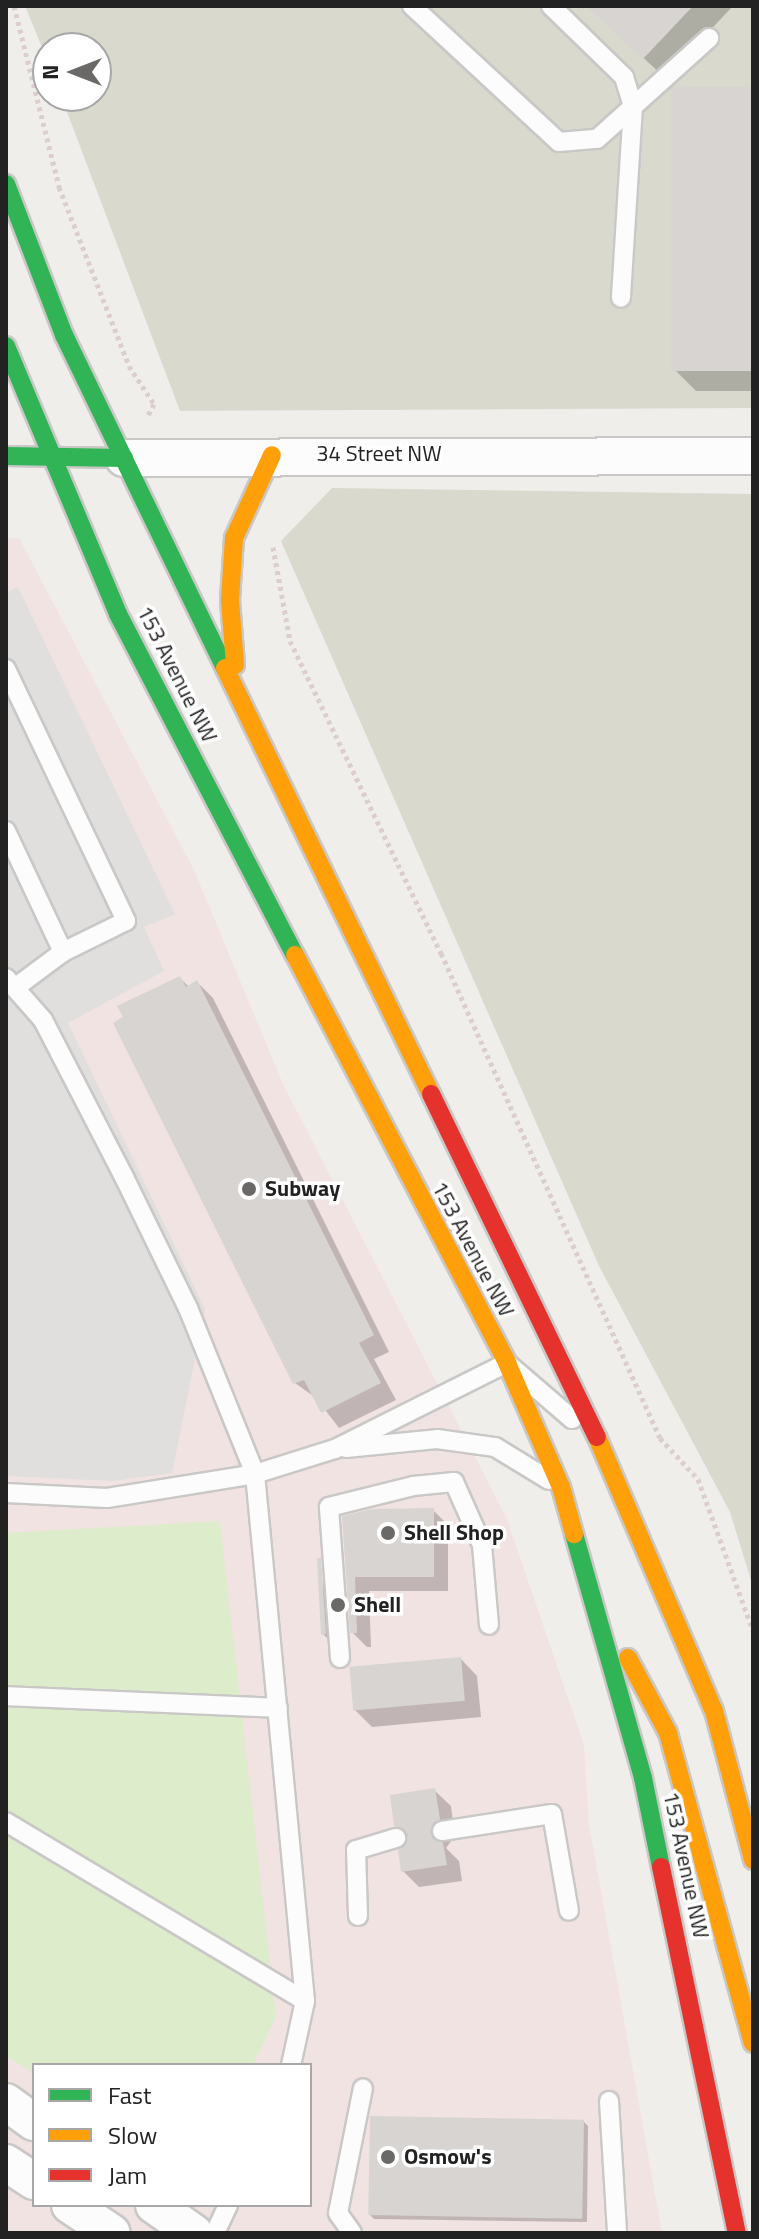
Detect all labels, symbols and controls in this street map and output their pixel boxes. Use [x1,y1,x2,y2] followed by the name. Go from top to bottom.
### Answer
[32,32,112,112] north arrow
[33,64,67,80] text: N
[316,441,442,467] street label: 34 Street NW
[131,601,223,747] street label: 153 Avenue NW
[265,1176,340,1202] place label: Subway
[426,1177,520,1321] street label: 153 Avenue NW
[240,1180,258,1198] marker: Subway
[404,1520,504,1546] place label: Shell Shop
[379,1524,397,1542] marker: Shell Shop
[354,1592,401,1618] place label: Shell
[329,1596,347,1614] marker: Shell
[658,1789,714,1941] street label: 153 Avenue NW
[32,2063,312,2207] legend
[108,2077,151,2113] text: Fast
[108,2117,157,2153] text: Slow
[404,2144,492,2170] place label: Osmow's
[379,2148,397,2166] marker: Osmow's
[108,2157,147,2193] text: Jam

